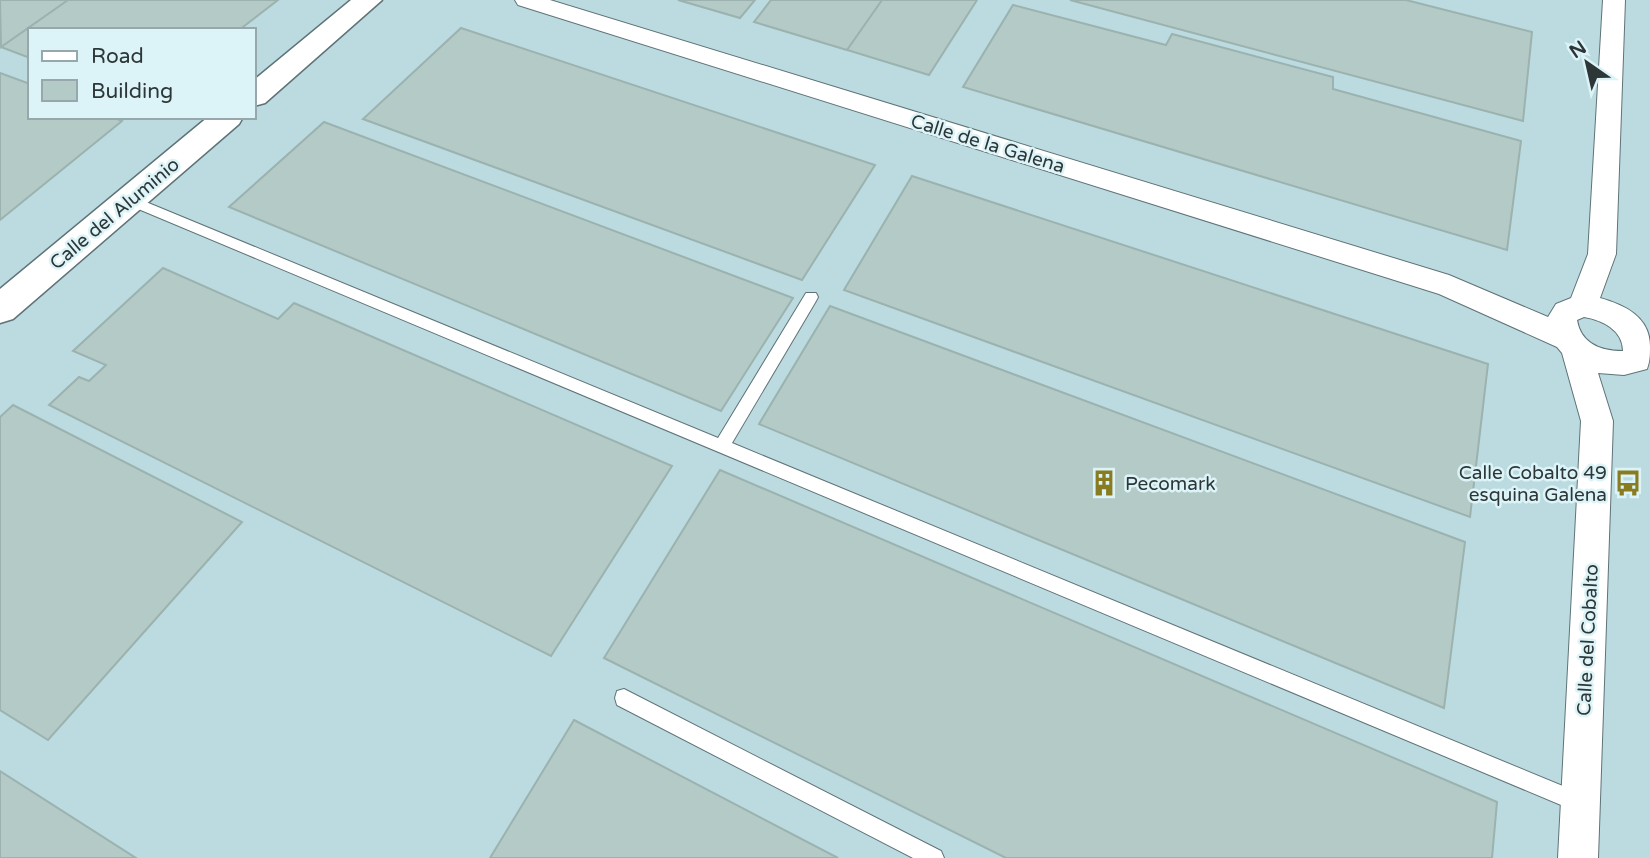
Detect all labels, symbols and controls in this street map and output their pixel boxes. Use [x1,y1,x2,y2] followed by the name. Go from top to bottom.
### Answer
[28,28,256,119] legend
[1552,28,1622,98] north arrow
[1566,36,1591,63] text: N
[91,44,144,69] text: Road
[91,79,173,104] text: Building
[908,110,1067,178] street label: Calle de la Galena
[46,153,184,274] street label: Calle del Aluminio
[1459,462,1607,506] place label: Calle Cobalto 49 esquina Galena
[1089,468,1119,498] building icon: Pecomark
[1613,468,1643,498] bus stop icon: Calle Cobalto 49 esquina Galena
[1125,473,1216,495] place label: Pecomark
[1573,564,1603,717] street label: Calle del Cobalto

